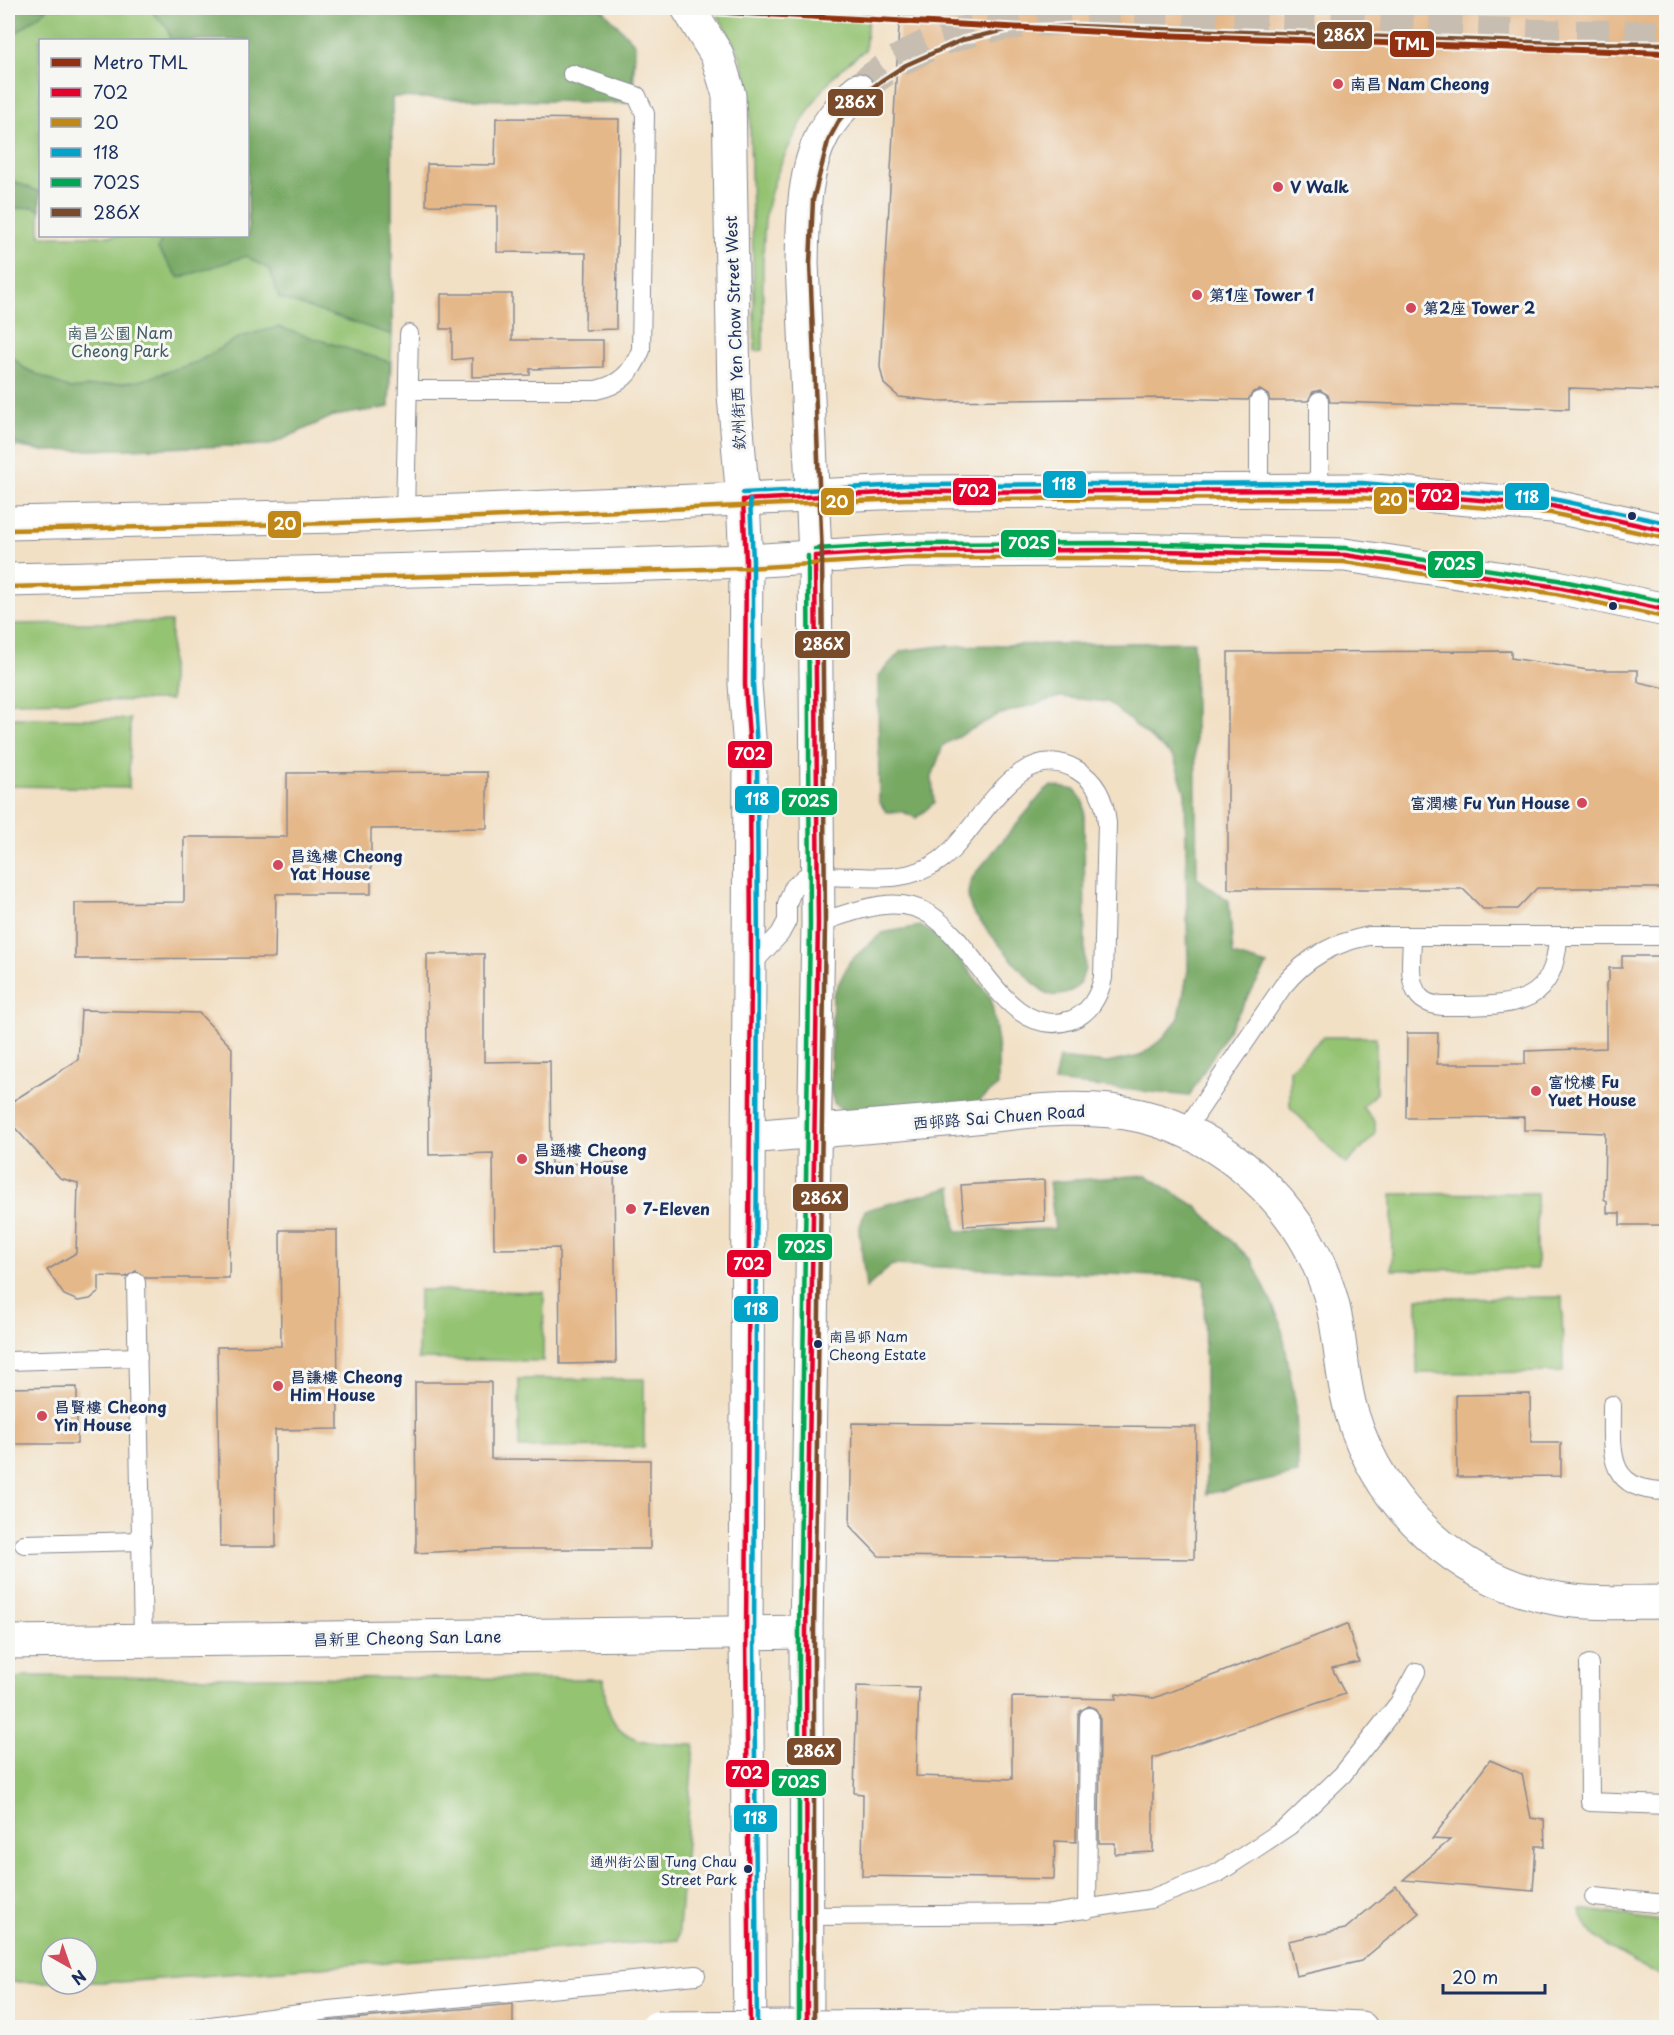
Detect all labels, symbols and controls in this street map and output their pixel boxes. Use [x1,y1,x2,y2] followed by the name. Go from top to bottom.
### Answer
[1316,21,1373,50] line badge: 286X
[1323,22,1365,46] text: 286X
[1389,30,1435,58] line badge: TML
[1395,31,1429,55] text: TML
[39,39,249,237] legend
[93,48,188,75] text: Metro TML
[1350,71,1490,95] place label: 南昌 Nam Cheong
[1331,77,1345,91] marker: 南昌 Nam Cheong
[93,78,128,105] text: 702
[827,88,884,117] line badge: 286X
[834,89,876,113] text: 286X
[93,108,119,135] text: 20
[93,138,119,165] text: 118
[93,168,140,195] text: 702S
[1290,174,1349,198] place label: V Walk
[1271,180,1285,194] marker: V Walk
[93,198,140,225] text: 286X
[718,215,750,451] street label: 欽州街西 Yen Chow Street West
[1209,282,1314,306] place label: 第1座 Tower 1
[1190,288,1204,302] marker: 第1座 Tower 1
[1423,295,1535,319] place label: 第2座 Tower 2
[1404,301,1418,315] marker: 第2座 Tower 2
[67,320,173,362] park label: 南昌公園 Nam Cheong Park
[1042,470,1087,499] line badge: 118
[1052,471,1076,495] text: 118
[952,477,997,506] line badge: 702
[958,478,990,502] text: 702
[1415,482,1460,511] line badge: 702
[1504,482,1550,511] line badge: 118
[1421,483,1453,507] text: 702
[1515,484,1539,508] text: 118
[1373,486,1408,515] line badge: 20
[820,487,855,516] line badge: 20
[1380,487,1403,511] text: 20
[826,489,849,513] text: 20
[267,510,302,539] line badge: 20
[1626,510,1638,522] unlabelled marker
[274,511,297,535] text: 20
[1000,529,1057,558] line badge: 702S
[1008,530,1050,554] text: 702S
[1427,550,1484,579] line badge: 702S
[1434,551,1476,575] text: 702S
[1607,600,1619,612] unlabelled marker
[794,630,851,659] line badge: 286X
[802,631,844,655] text: 286X
[727,740,773,769] line badge: 702
[734,741,766,765] text: 702
[734,785,780,814] line badge: 118
[745,786,769,810] text: 118
[781,787,838,816] line badge: 702S
[788,788,830,812] text: 702S
[1410,790,1570,814] place label: 富潤樓 Fu Yun House
[1575,796,1589,810] marker: 富潤樓 Fu Yun House
[290,843,403,885] place label: 昌逸樓 Cheong Yat House
[271,858,285,872] marker: 昌逸樓 Cheong Yat House
[1548,1069,1637,1111] place label: 富悅樓 Fu Yuet House
[1529,1084,1543,1098] marker: 富悅樓 Fu Yuet House
[912,1098,1086,1134] street label: 西邨路 Sai Chuen Road
[534,1137,647,1179] place label: 昌遜樓 Cheong Shun House
[515,1152,529,1166] marker: 昌遜樓 Cheong Shun House
[792,1183,849,1212] line badge: 286X
[800,1185,842,1209] text: 286X
[643,1196,710,1220] place label: 7-Eleven
[624,1202,638,1216] marker: 7-Eleven
[777,1233,833,1261] line badge: 702S
[784,1234,826,1258] text: 702S
[726,1249,772,1278] line badge: 702
[733,1251,765,1275] text: 702
[733,1295,779,1323] line badge: 118
[744,1296,768,1320] text: 118
[829,1326,926,1365] place label: 南昌邨 Nam Cheong Estate
[812,1338,824,1350] marker: 南昌邨 Nam Cheong Estate
[290,1364,403,1406] place label: 昌謙樓 Cheong Him House
[271,1379,285,1393] marker: 昌謙樓 Cheong Him House
[54,1394,167,1436] place label: 昌賢樓 Cheong Yin House
[35,1409,49,1423] marker: 昌賢樓 Cheong Yin House
[312,1623,501,1651] street label: 昌新里 Cheong San Lane
[786,1737,842,1766] line badge: 286X
[793,1738,835,1762] text: 286X
[725,1759,770,1788] line badge: 702
[731,1760,763,1784] text: 702
[771,1768,827,1797] line badge: 702S
[778,1769,820,1793] text: 702S
[733,1804,778,1833] line badge: 118
[743,1805,767,1829] text: 118
[590,1851,737,1890] place label: 通州街公園 Tung Chau Street Park
[742,1863,754,1875] marker: 通州街公園 Tung Chau Street Park
[39,1936,99,1996] north arrow
[1443,1957,1545,1995] scale bar
[1452,1963,1498,1990] text: 20 m
[67,1965,92,1992] text: N

